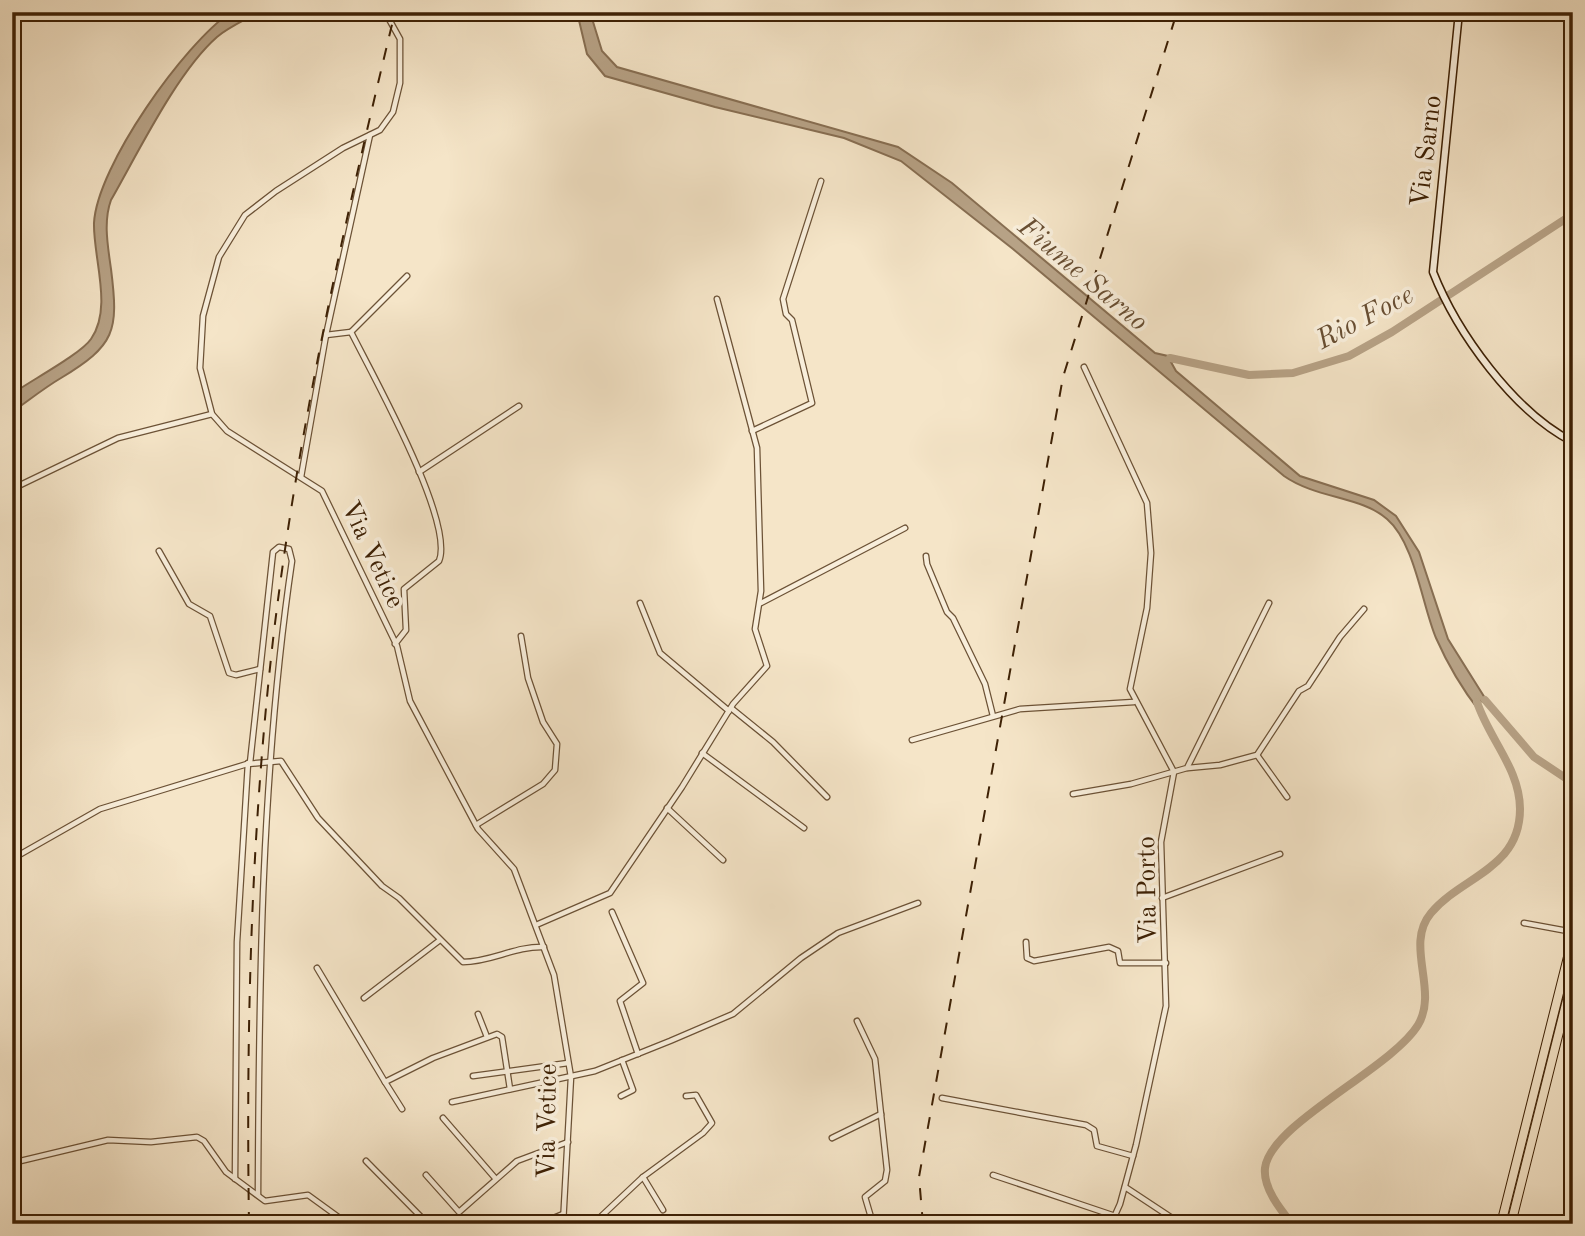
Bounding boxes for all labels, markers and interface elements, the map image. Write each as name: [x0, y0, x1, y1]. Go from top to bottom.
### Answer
street label: Via Sarno: [1407, 94, 1447, 209]
water label: Fiume Sarno: [1011, 213, 1152, 337]
water label: Rio Foce: [1311, 281, 1419, 356]
street label: Via Vetice: [336, 497, 408, 612]
street label: Via Porto: [1134, 836, 1162, 944]
street label: Via Vetice: [534, 1063, 562, 1179]

